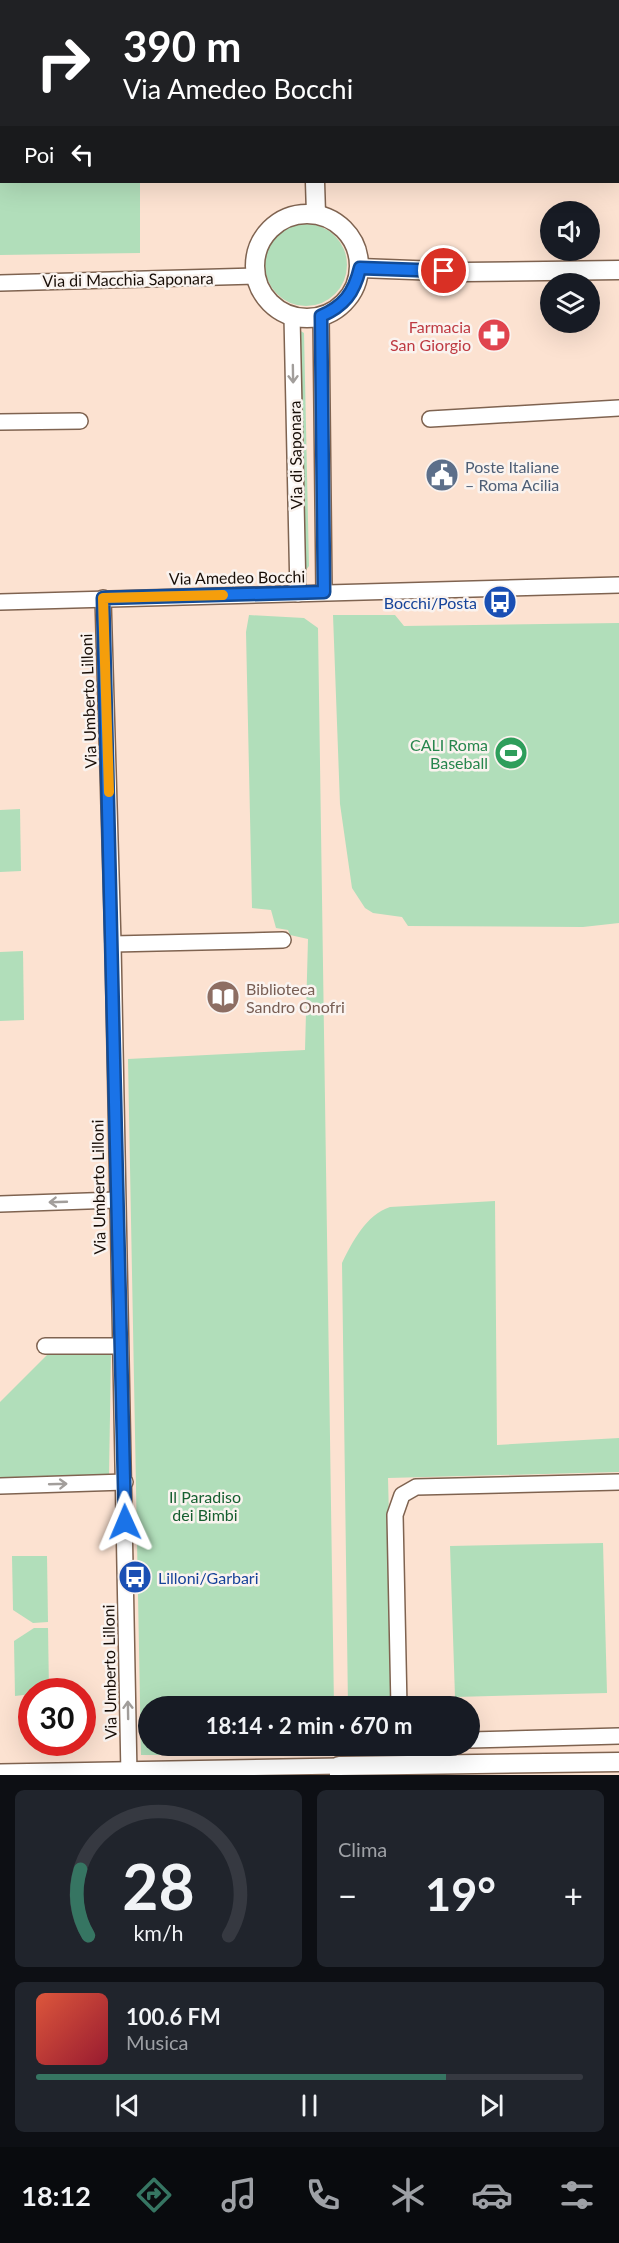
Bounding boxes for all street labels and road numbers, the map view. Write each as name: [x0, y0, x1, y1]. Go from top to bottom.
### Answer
street label: Via di Macchia Saponara: [42, 268, 214, 290]
street label: Via di Saponara: [285, 400, 305, 510]
street label: Via Amedeo Bocchi: [169, 566, 305, 588]
street label: Via Umberto Lilloni: [76, 633, 100, 769]
street label: Via Umberto Lilloni: [87, 1119, 109, 1255]
street label: Via Umberto Lilloni: [98, 1604, 120, 1740]

